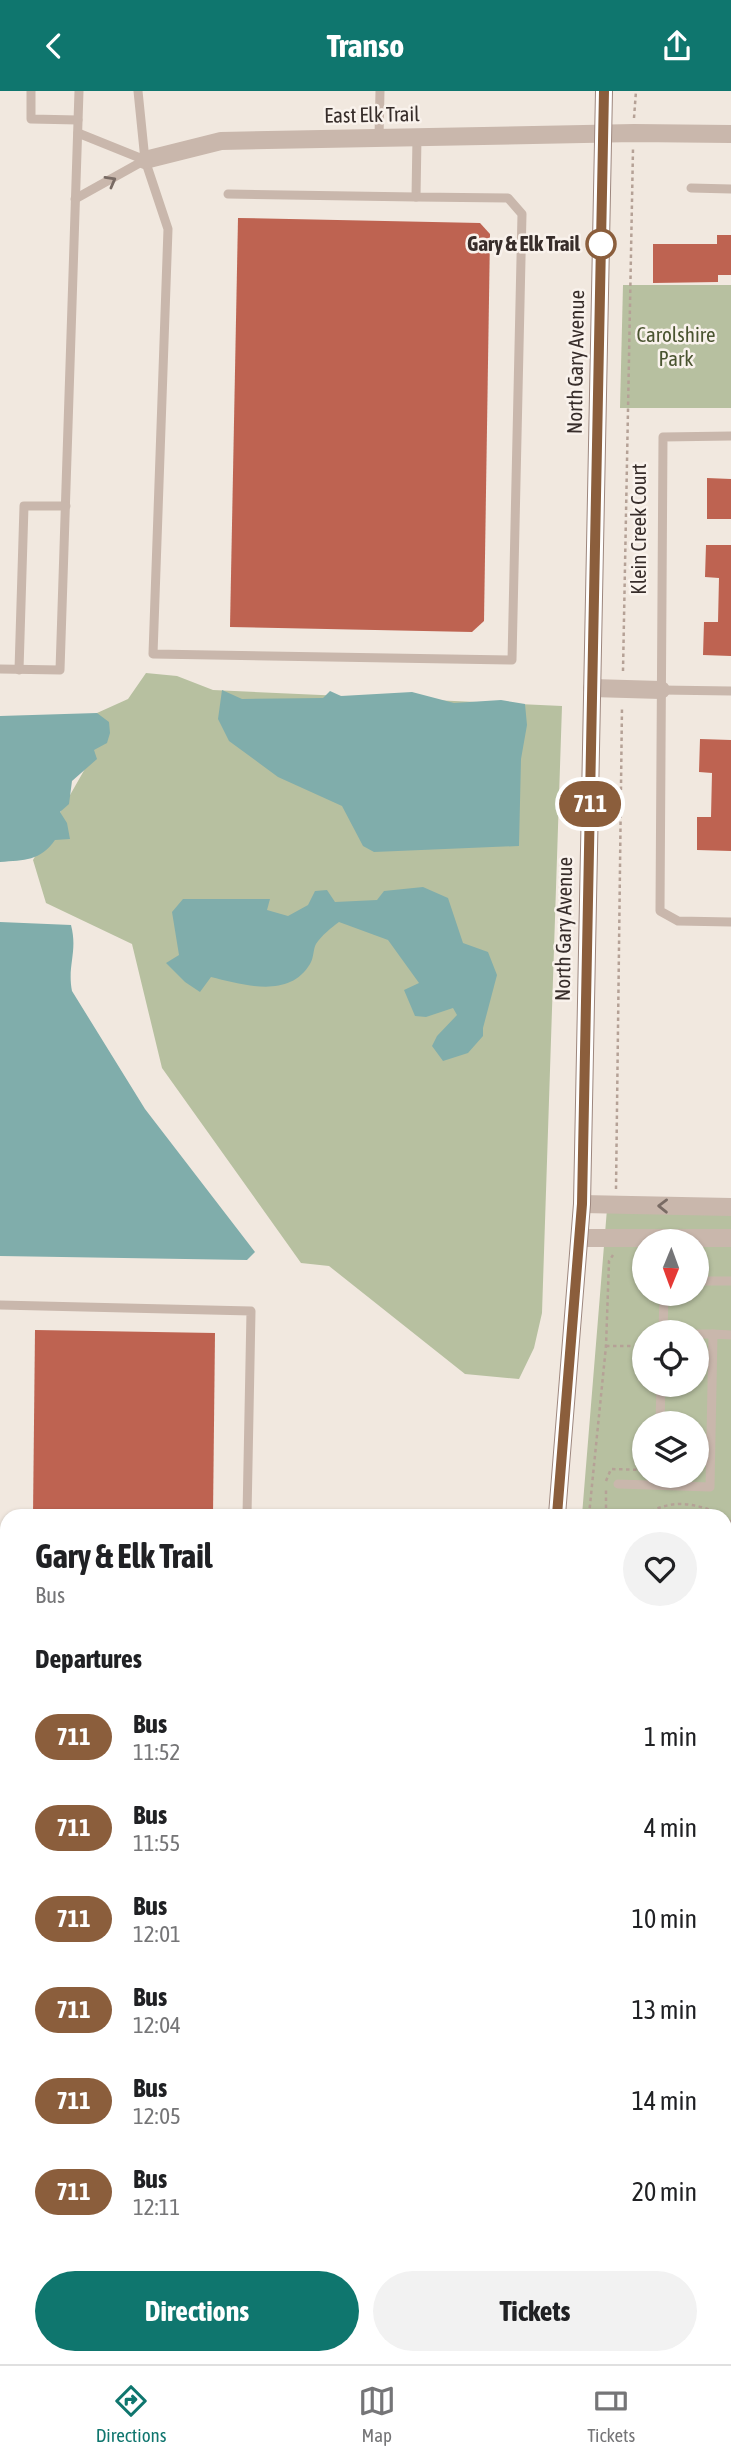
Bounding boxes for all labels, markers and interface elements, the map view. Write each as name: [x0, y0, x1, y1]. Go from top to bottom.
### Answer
icon: back: [35, 27, 73, 65]
text: Transo: [327, 27, 404, 64]
icon: share: [658, 27, 696, 65]
street label: East Elk Trail: [324, 101, 420, 127]
one-way arrow: [103, 176, 116, 189]
marker: Gary & Elk Trail: [586, 229, 616, 259]
place label: Gary & Elk Trail: [467, 231, 580, 255]
street label: North Gary Avenue: [562, 290, 588, 434]
park label: Carolshire Park: [636, 322, 716, 370]
street label: Klein Creek Court: [626, 463, 650, 595]
line badge: 711: [550, 781, 630, 827]
text: 711: [573, 790, 607, 817]
street label: North Gary Avenue: [550, 857, 576, 1001]
one-way arrow: [657, 1198, 668, 1214]
north arrow: [632, 1229, 709, 1305]
map controls: [632, 1229, 709, 1488]
button: locate: [632, 1320, 709, 1397]
button: layers: [632, 1411, 709, 1488]
button: heart: [623, 1532, 697, 1606]
text: Gary & Elk Trail: [35, 1537, 212, 1575]
text: Bus: [35, 1582, 65, 1608]
text: Departures: [35, 1644, 142, 1674]
text: Bus: [133, 1709, 167, 1739]
text: 1 min: [644, 1722, 697, 1752]
text: 711: [57, 1723, 90, 1750]
text: 11:52: [133, 1739, 180, 1765]
text: Bus: [133, 1800, 167, 1830]
text: 4 min: [644, 1813, 697, 1843]
text: 711: [57, 1814, 90, 1841]
text: 11:55: [133, 1830, 180, 1856]
text: Bus: [133, 1891, 167, 1921]
text: 10 min: [632, 1904, 697, 1934]
text: 711: [57, 1905, 90, 1932]
text: 12:01: [133, 1921, 181, 1947]
text: Bus: [133, 1982, 167, 2012]
text: 13 min: [632, 1995, 697, 2025]
text: 711: [57, 1996, 90, 2023]
text: 12:04: [133, 2012, 181, 2038]
text: Bus: [133, 2073, 167, 2103]
text: 14 min: [632, 2086, 697, 2116]
text: 711: [57, 2087, 90, 2114]
text: 12:05: [133, 2103, 181, 2129]
text: Bus: [133, 2164, 167, 2194]
text: 20 min: [632, 2177, 697, 2207]
text: 711: [57, 2178, 90, 2205]
text: 12:11: [133, 2194, 180, 2220]
button: Directions: [35, 2271, 359, 2351]
button: Tickets: [373, 2271, 697, 2351]
tab: Directions: [96, 2382, 167, 2446]
tab: Map: [358, 2382, 396, 2446]
tab: Tickets: [587, 2382, 635, 2446]

